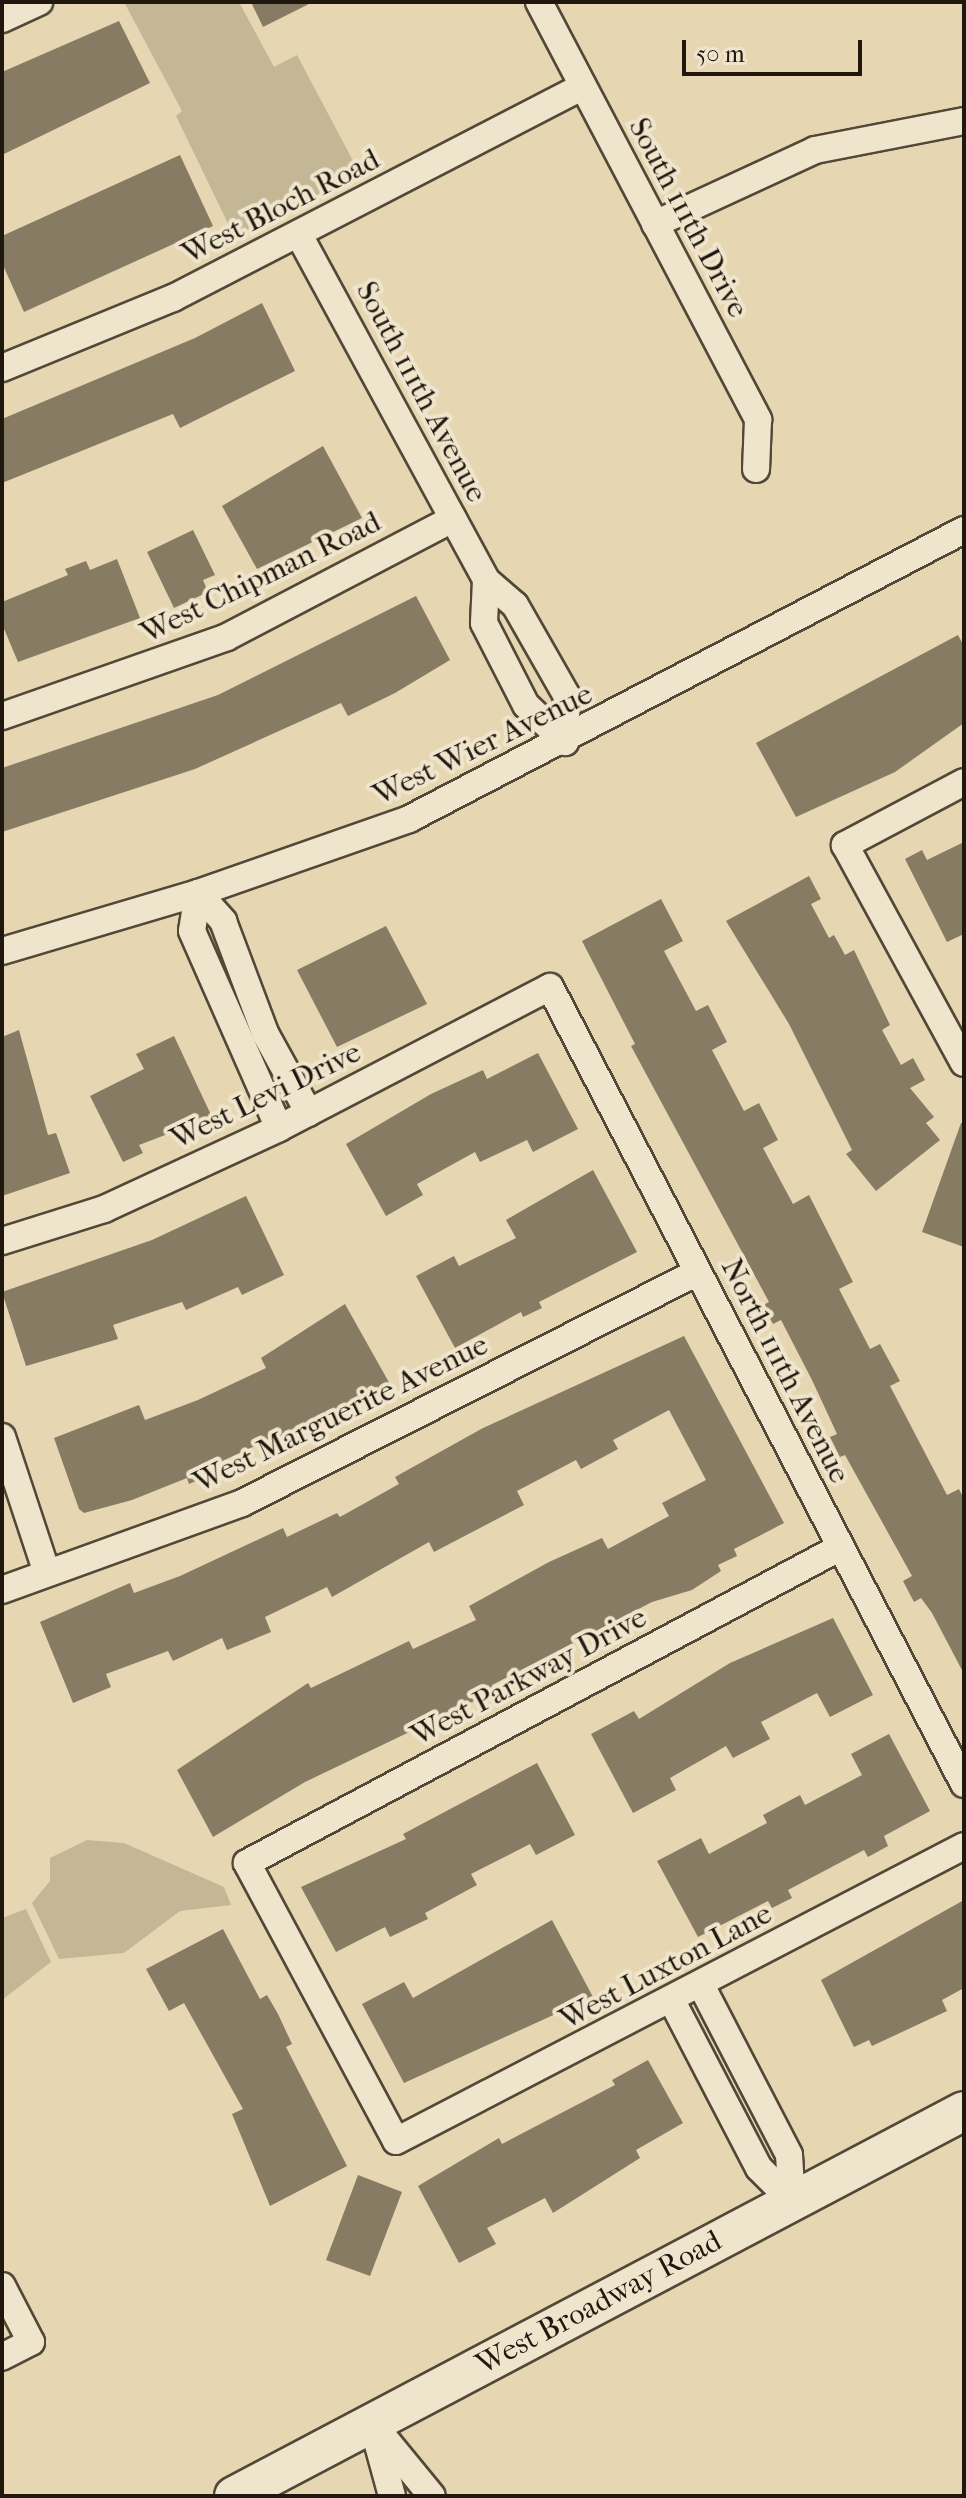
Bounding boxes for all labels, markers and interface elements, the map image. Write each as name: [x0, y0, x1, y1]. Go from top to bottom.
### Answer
scale bar: [686, 24, 866, 74]
text: 50 m: [696, 40, 745, 68]
street label: South 111th Drive: [620, 112, 756, 324]
street label: West Bloch Road: [176, 142, 386, 272]
street label: South 111th Avenue: [348, 276, 494, 508]
street label: West Chipman Road: [135, 504, 387, 652]
street label: West Wier Avenue: [368, 676, 598, 814]
street label: West Levi Drive: [165, 1034, 367, 1158]
street label: North 111th Avenue: [713, 1253, 857, 1489]
street label: West Marguerite Avenue: [188, 1327, 494, 1501]
street label: West Parkway Drive: [405, 1600, 653, 1754]
street label: West Luxton Lane: [554, 1896, 778, 2038]
street label: West Broadway Road: [470, 2223, 728, 2383]

